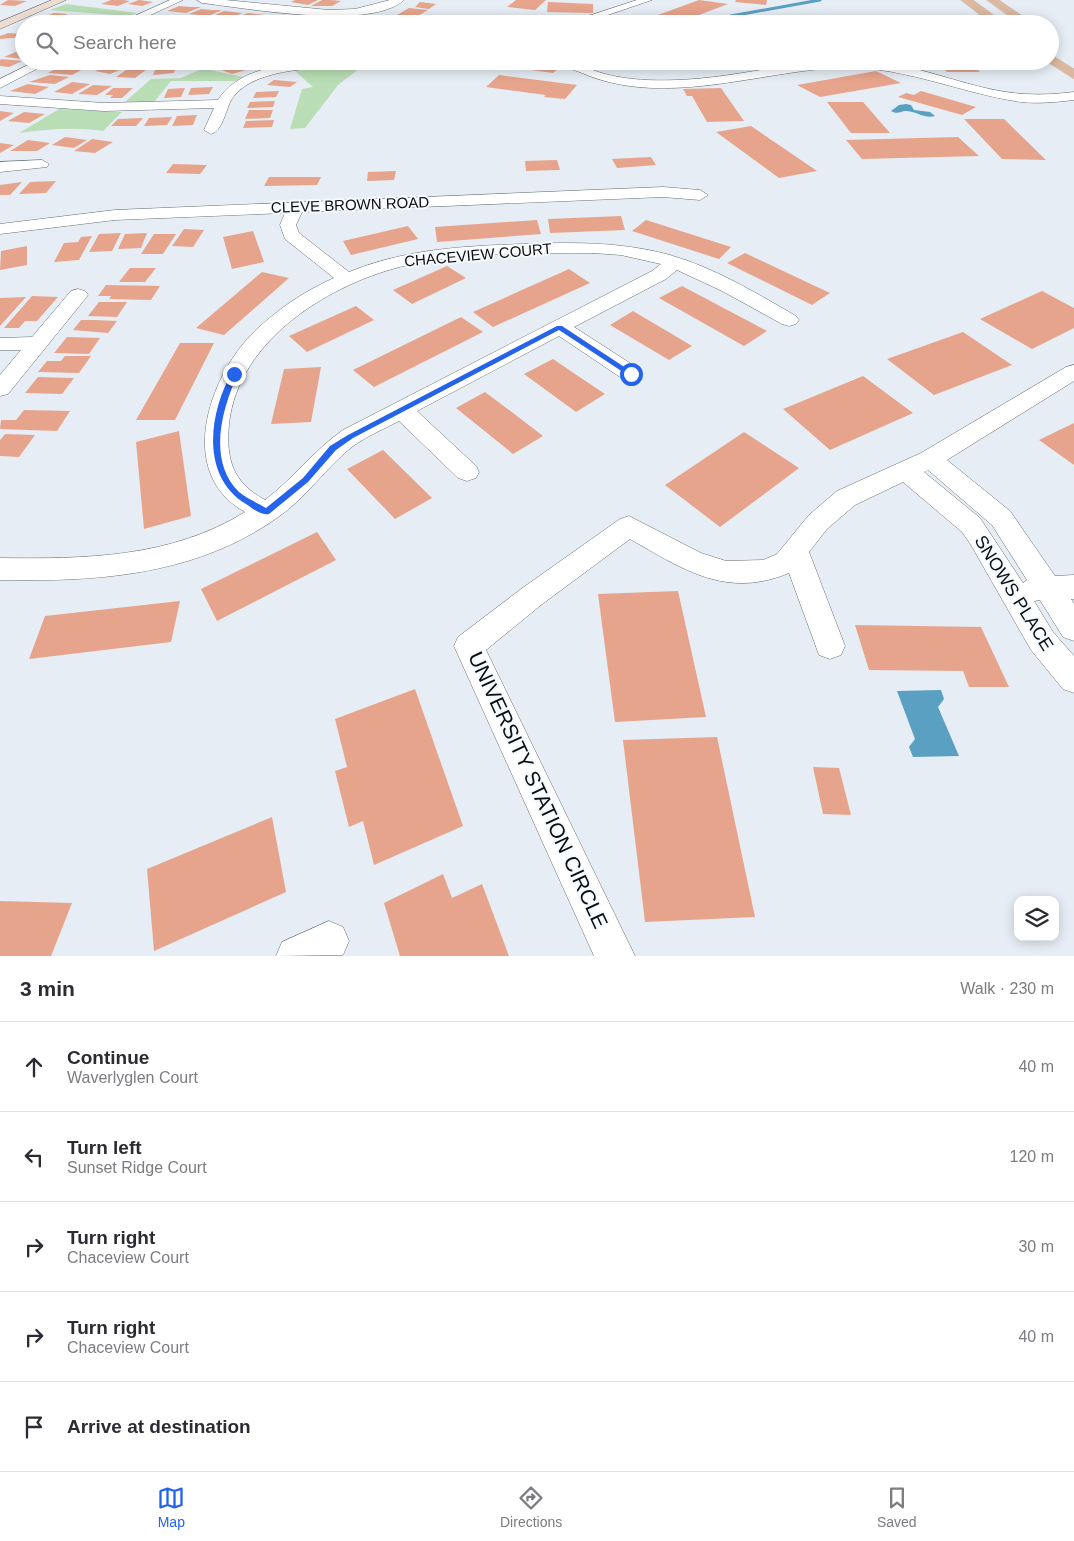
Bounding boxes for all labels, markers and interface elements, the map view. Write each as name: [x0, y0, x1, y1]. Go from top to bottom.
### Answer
search box: [15, 15, 1059, 70]
icon: search: [33, 29, 61, 57]
text: Search here: [73, 32, 177, 53]
street label: CLEVE BROWN ROAD: [271, 193, 430, 216]
street label: CHACEVIEW COURT: [403, 240, 552, 269]
route end: [223, 363, 246, 386]
route start: [620, 363, 643, 386]
street label: SNOWS PLACE: [971, 532, 1057, 654]
street label: UNIVERSITY STATION CIRCLE: [464, 648, 613, 932]
map controls: [1014, 896, 1059, 941]
button: layers: [1014, 896, 1059, 941]
text: 3 min: [20, 977, 75, 1000]
text: Walk · 230 m: [960, 980, 1054, 997]
text: Continue: [67, 1047, 149, 1068]
icon: ahead: [20, 1053, 48, 1081]
text: 40 m: [1018, 1058, 1054, 1075]
text: Waverlyglen Court: [67, 1069, 198, 1086]
text: Turn left: [67, 1137, 142, 1158]
icon: left: [20, 1143, 48, 1171]
text: 120 m: [1010, 1148, 1054, 1165]
text: Sunset Ridge Court: [67, 1159, 207, 1176]
text: Turn right: [67, 1227, 155, 1248]
icon: right: [20, 1233, 48, 1261]
text: 30 m: [1018, 1238, 1054, 1255]
text: Chaceview Court: [67, 1249, 189, 1266]
text: Turn right: [67, 1317, 155, 1338]
icon: right: [20, 1323, 48, 1351]
text: 40 m: [1018, 1328, 1054, 1345]
text: Chaceview Court: [67, 1339, 189, 1356]
icon: arrive: [20, 1413, 48, 1441]
text: Arrive at destination: [67, 1416, 251, 1437]
tab: Map: [157, 1484, 185, 1530]
tab: Directions: [500, 1484, 562, 1530]
tab: Saved: [877, 1484, 917, 1530]

